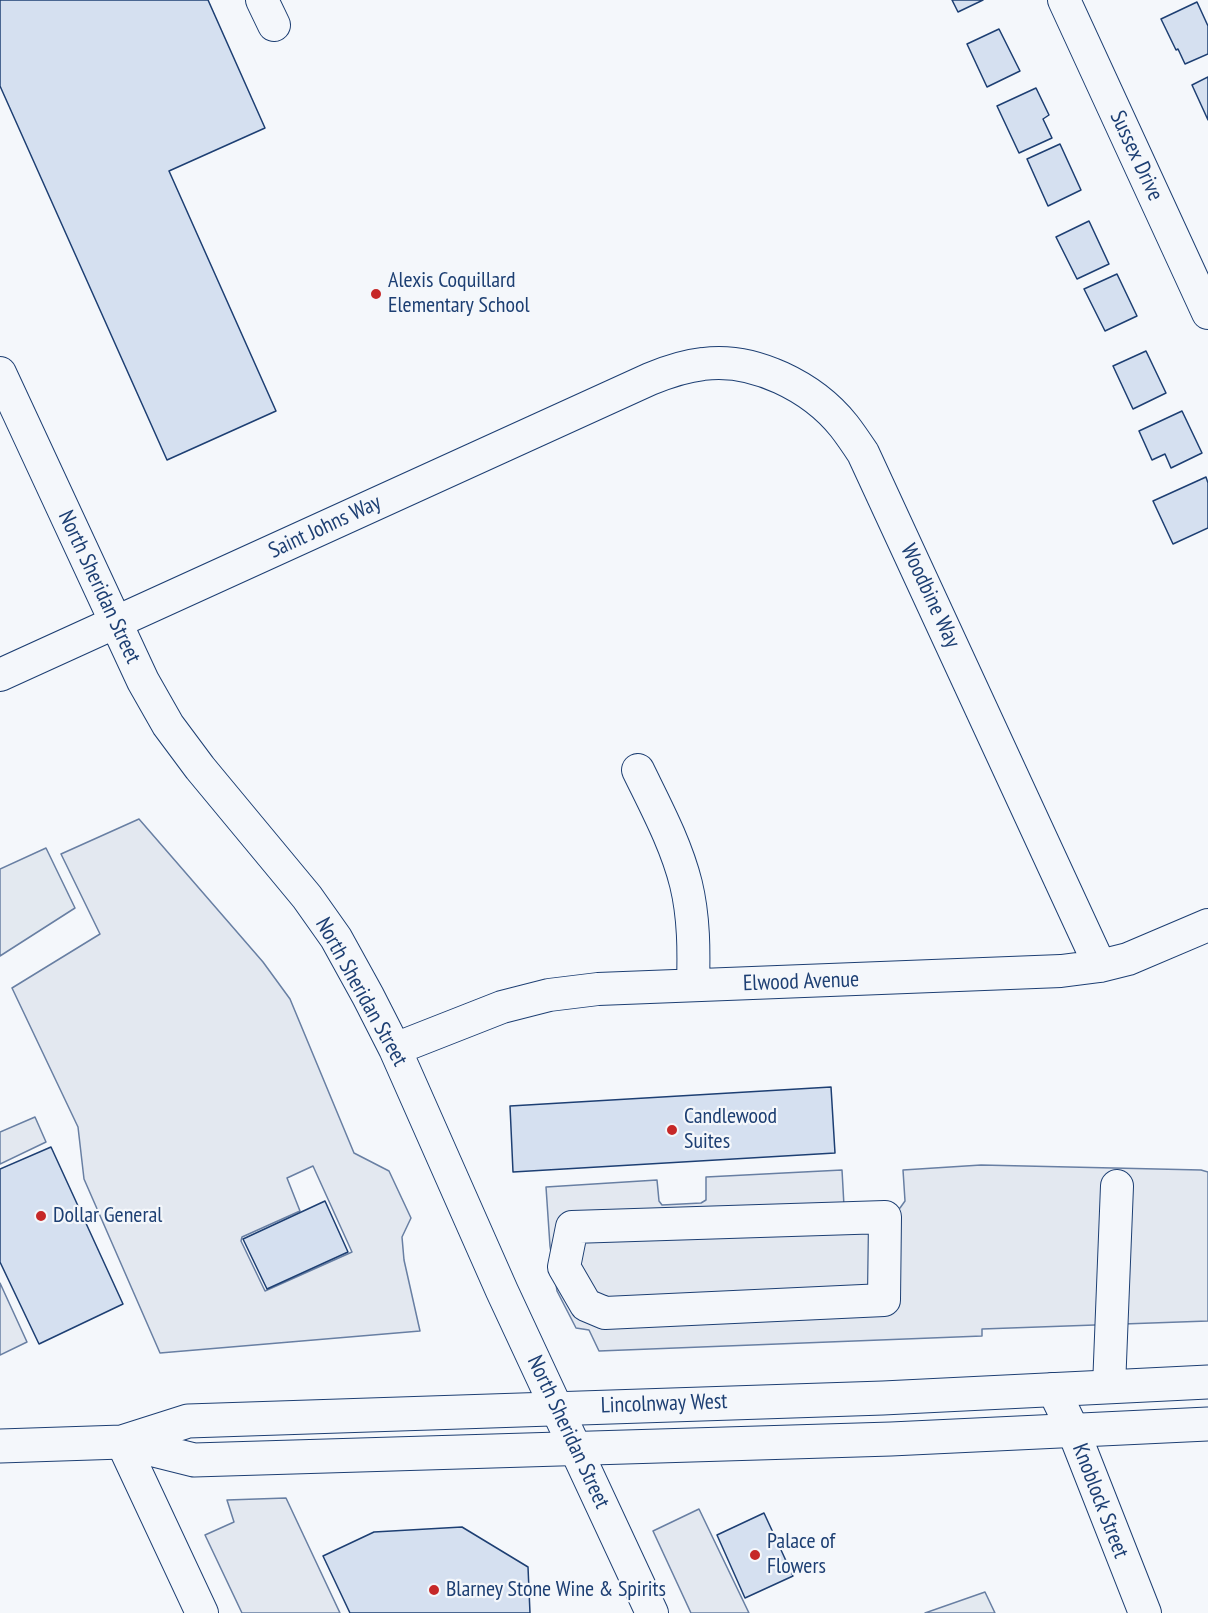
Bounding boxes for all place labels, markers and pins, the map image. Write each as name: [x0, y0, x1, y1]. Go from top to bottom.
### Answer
place label: Alexis Coquillard Elementary School: [388, 268, 530, 320]
marker: Alexis Coquillard Elementary School: [369, 287, 383, 301]
place label: Candlewood Suites: [684, 1104, 777, 1156]
marker: Candlewood Suites: [665, 1123, 679, 1137]
place label: Dollar General: [53, 1203, 162, 1229]
marker: Dollar General: [34, 1209, 48, 1223]
place label: Palace of Flowers: [767, 1529, 835, 1580]
marker: Palace of Flowers: [748, 1548, 762, 1562]
place label: Blarney Stone Wine & Spirits: [446, 1577, 666, 1603]
marker: Blarney Stone Wine & Spirits: [427, 1583, 441, 1597]

